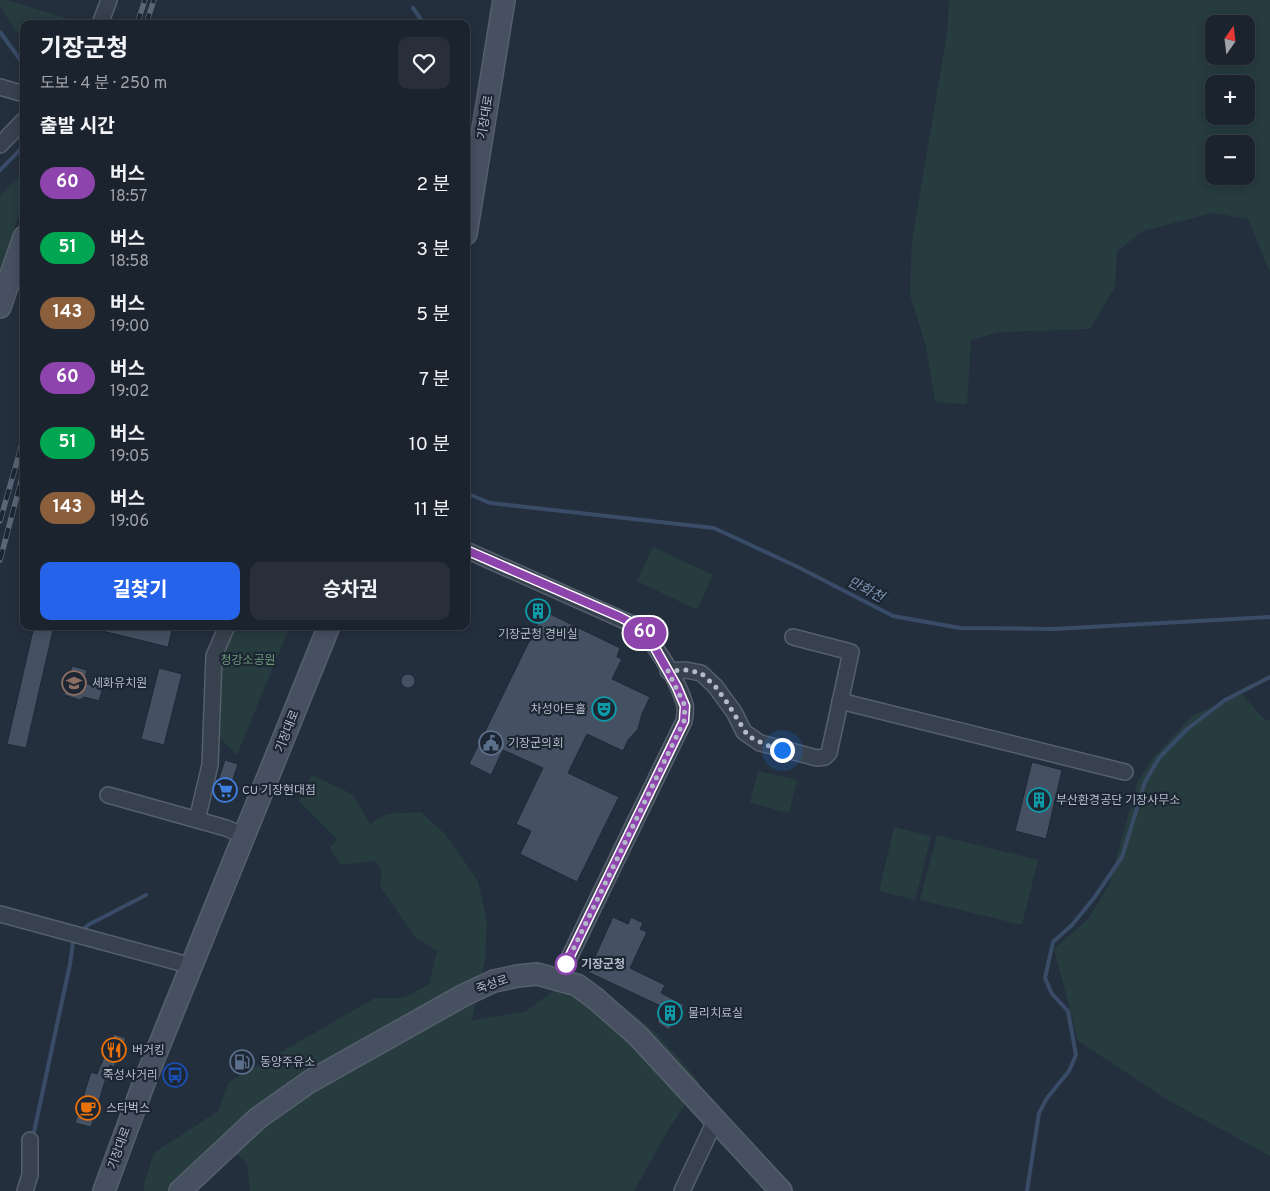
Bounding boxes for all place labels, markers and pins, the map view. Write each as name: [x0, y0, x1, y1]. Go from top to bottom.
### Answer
building icon: 기장군청 경비실: [525, 598, 551, 624]
place label: 기장군청 경비실: [498, 627, 578, 643]
school or university icon: 세화유치원: [61, 670, 87, 696]
place label: 세화유치원: [92, 676, 147, 692]
theatre icon: 차성아트홀: [591, 696, 617, 722]
place label: 차성아트홀: [531, 702, 586, 718]
public building icon: 기장군의회: [478, 730, 504, 756]
place label: 기장군의회: [508, 736, 563, 752]
supermarket icon: CU 기장현대점: [212, 777, 238, 803]
place label: CU 기장현대점: [242, 783, 316, 799]
building icon: 부산환경공단 기장사무소: [1026, 787, 1052, 813]
place label: 부산환경공단 기장사무소: [1056, 793, 1180, 809]
marker: 기장군청: [555, 953, 577, 975]
place label: 기장군청: [581, 957, 625, 973]
building icon: 물리치료실: [657, 1000, 683, 1026]
place label: 물리치료실: [688, 1006, 743, 1022]
restaurant icon: 버거킹: [101, 1037, 127, 1063]
place label: 버거킹: [132, 1043, 165, 1059]
fuel station icon: 동양주유소: [229, 1049, 255, 1075]
place label: 동양주유소: [260, 1055, 315, 1071]
bus stop icon: 죽성사거리: [162, 1062, 188, 1088]
place label: 죽성사거리: [103, 1068, 158, 1084]
cafe icon: 스타벅스: [75, 1095, 101, 1121]
place label: 스타벅스: [106, 1101, 150, 1117]

